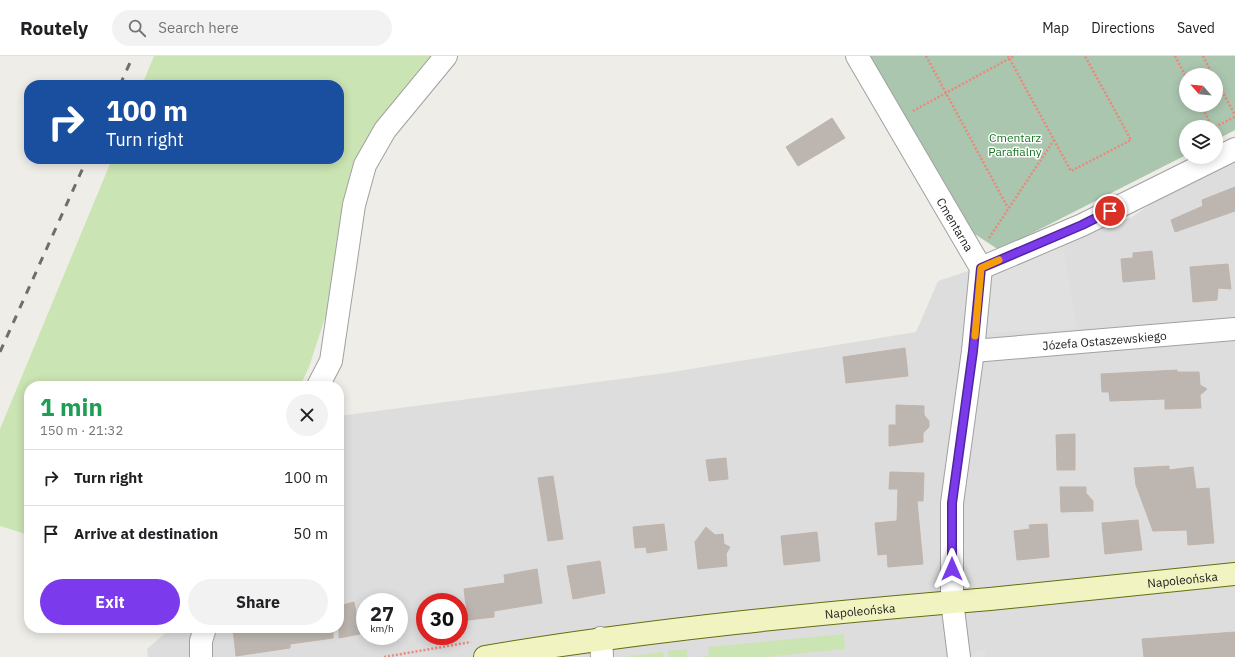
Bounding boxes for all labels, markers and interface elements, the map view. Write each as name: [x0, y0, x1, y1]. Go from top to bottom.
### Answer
search box: [112, 10, 392, 46]
text: Routely: [20, 16, 88, 40]
icon: search: [126, 17, 148, 39]
text: Search here: [158, 18, 239, 37]
text: Map: [1042, 19, 1069, 37]
text: Directions: [1091, 19, 1155, 37]
text: Saved: [1177, 19, 1215, 37]
north arrow: [1179, 68, 1223, 112]
map controls: [1179, 68, 1223, 164]
text: 100 m: [106, 92, 188, 129]
icon: right: [40, 96, 92, 148]
button: layers: [1179, 120, 1223, 164]
text: Turn right: [106, 128, 184, 151]
park label: Cmentarz Parafialny: [988, 130, 1042, 159]
pin: [1093, 194, 1127, 228]
street label: Cmentarna: [934, 195, 977, 254]
icon: arrive: [1099, 200, 1121, 222]
street label: Józefa Ostaszewskiego: [1042, 327, 1168, 353]
text: 1 min: [40, 391, 103, 423]
button: close: [286, 394, 328, 436]
text: 150 m · 21:32: [40, 422, 123, 439]
icon: right: [40, 467, 62, 489]
text: Turn right: [74, 468, 143, 487]
text: 100 m: [284, 468, 328, 487]
icon: arrive: [40, 523, 62, 545]
text: Arrive at destination: [74, 524, 218, 543]
text: 50 m: [293, 524, 328, 543]
position arrow: [931, 548, 973, 590]
street label: Napoleońska: [1147, 568, 1219, 590]
button: Exit: [40, 579, 180, 625]
button: Share: [188, 579, 328, 625]
speed limit sign: 30: [416, 593, 468, 645]
text: 27: [370, 600, 394, 627]
street label: Napoleońska: [824, 600, 896, 621]
text: km/h: [370, 622, 394, 635]

